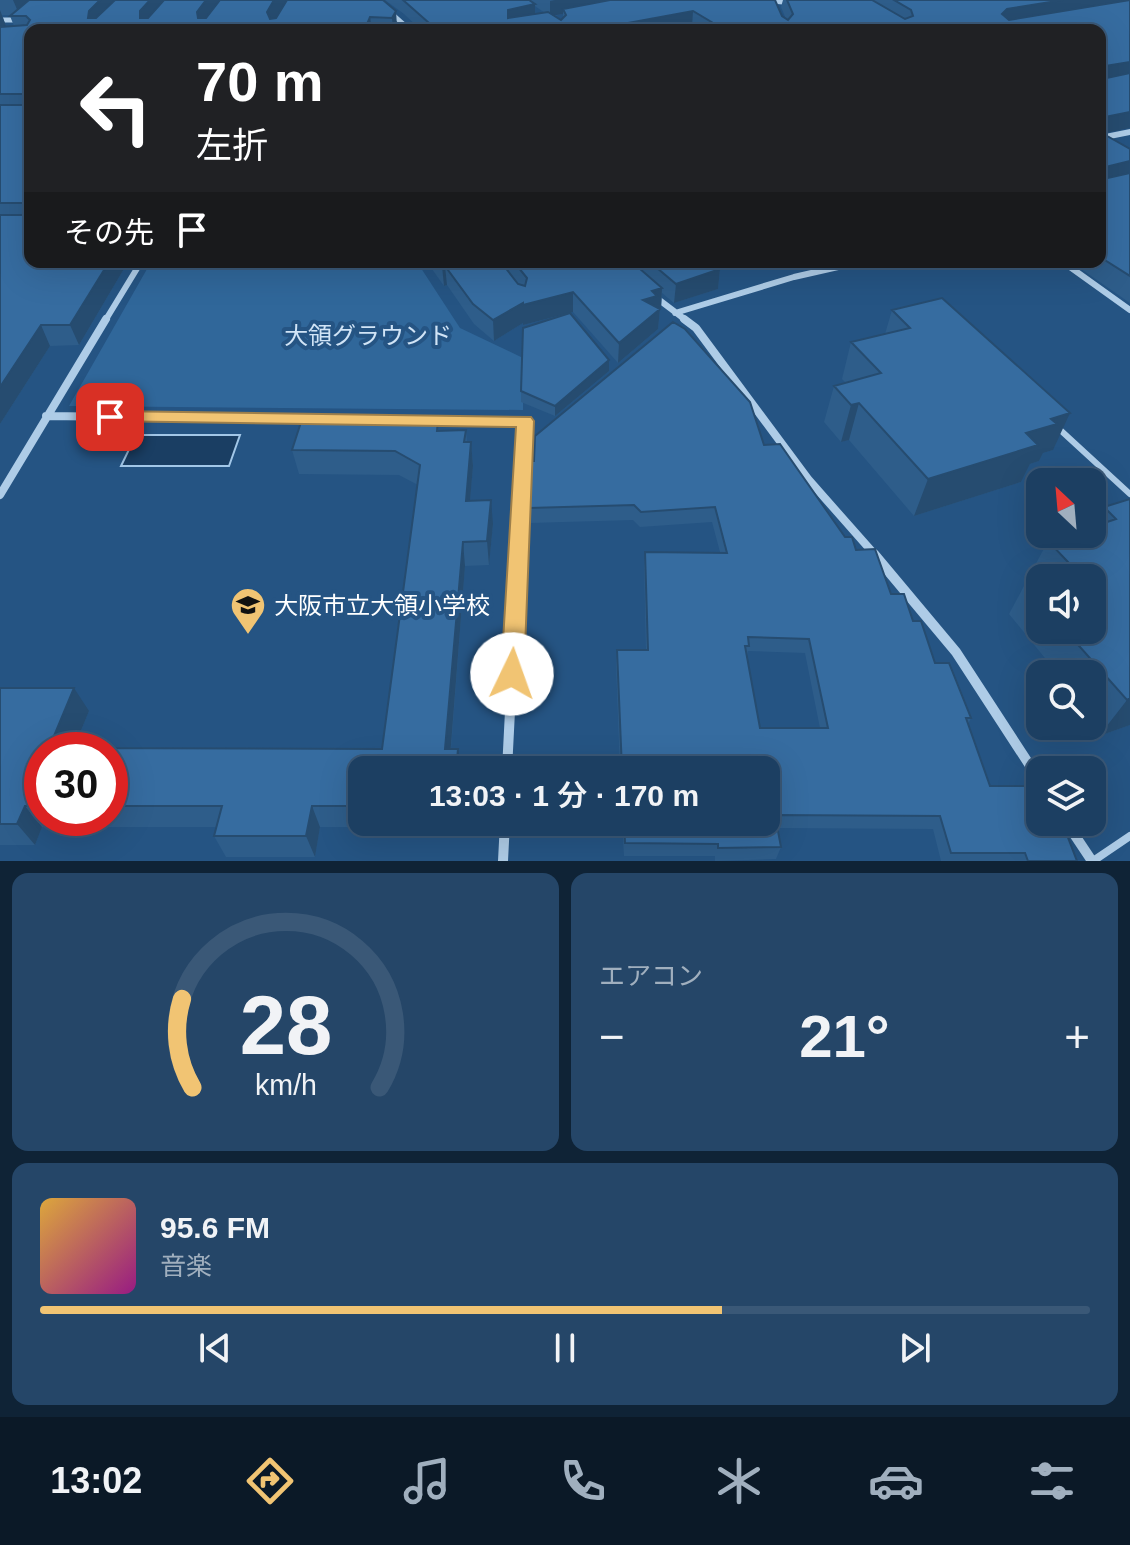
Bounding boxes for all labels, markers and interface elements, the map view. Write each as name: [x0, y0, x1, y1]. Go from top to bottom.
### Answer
text: 70 m: [196, 50, 324, 113]
icon: left: [64, 56, 168, 160]
text: 左折: [196, 125, 268, 166]
icon: arrive: [170, 208, 214, 252]
text: その先: [64, 216, 154, 249]
park label: 大領グラウンド: [284, 322, 452, 349]
pin: [76, 383, 144, 451]
icon: arrive: [88, 395, 132, 439]
north arrow: [1026, 468, 1106, 548]
map controls: [1026, 468, 1106, 836]
button: sound: [1026, 564, 1106, 644]
school or university icon: 大阪市立大領小学校: [229, 586, 267, 636]
place label: 大阪市立大領小学校: [274, 592, 490, 619]
position arrow: [470, 632, 554, 716]
button: search: [1026, 660, 1106, 740]
speed limit sign: 30: [24, 732, 128, 836]
button: layers: [1026, 756, 1106, 836]
text: 13:03 · 1 分 · 170 m: [429, 779, 699, 812]
text: エアコン: [599, 961, 703, 991]
text: 28: [239, 979, 332, 1072]
text: 21°: [799, 1003, 890, 1070]
text: −: [599, 1012, 625, 1061]
text: +: [1064, 1012, 1090, 1061]
text: km/h: [255, 1069, 316, 1101]
text: 95.6 FM: [160, 1211, 270, 1244]
text: 音楽: [160, 1251, 212, 1281]
icon: previous: [193, 1326, 237, 1370]
icon: pause: [543, 1326, 587, 1370]
icon: next: [893, 1326, 937, 1370]
icon: directions: [242, 1453, 298, 1509]
icon: music: [399, 1453, 455, 1509]
icon: phone: [555, 1453, 611, 1509]
icon: climate: [711, 1453, 767, 1509]
icon: car: [868, 1453, 924, 1509]
icon: filters: [1024, 1453, 1080, 1509]
text: 13:02: [50, 1460, 142, 1501]

